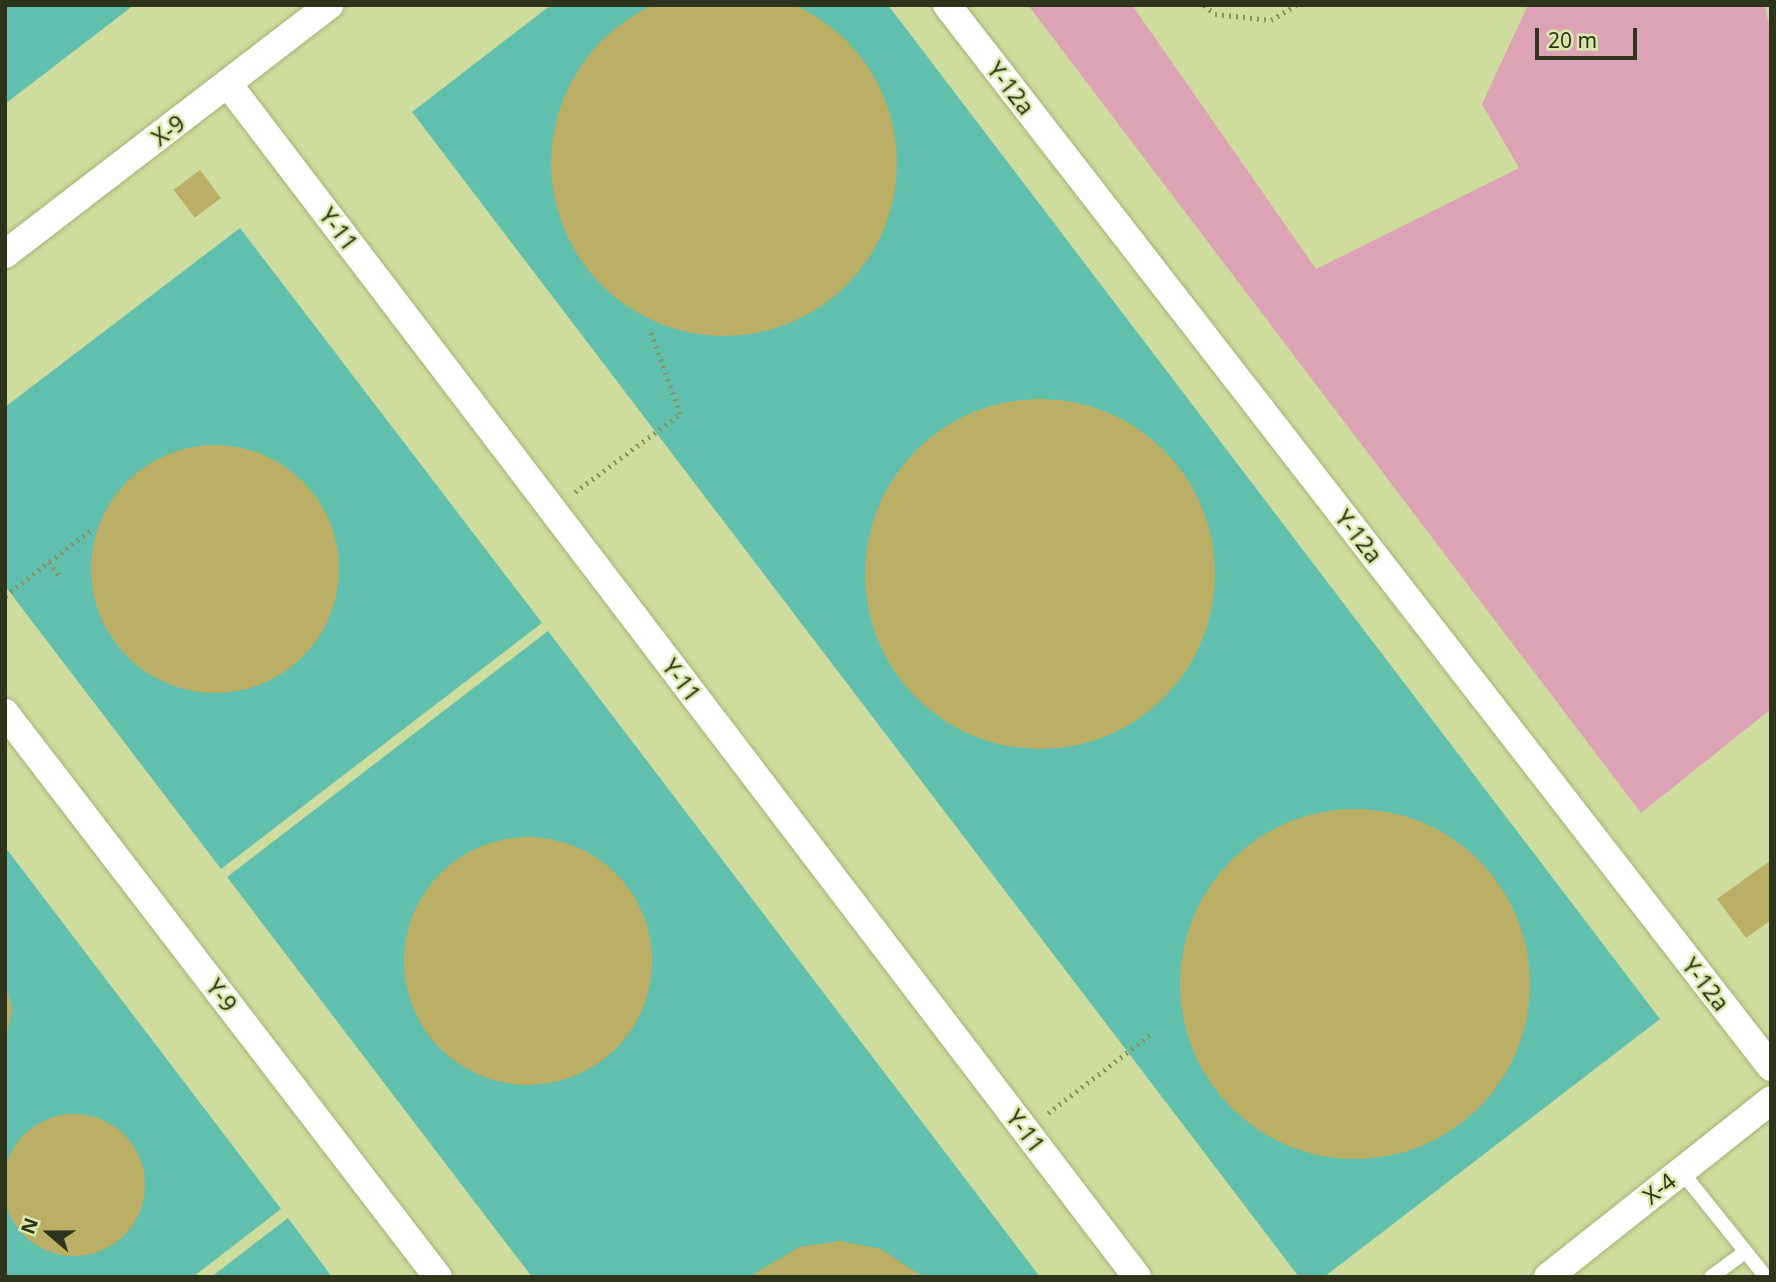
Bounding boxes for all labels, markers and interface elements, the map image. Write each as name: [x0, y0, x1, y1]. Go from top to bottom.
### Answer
scale bar: [1538, 14, 1640, 58]
text: 20 m: [1548, 26, 1597, 54]
street label: Y-12a: [982, 56, 1040, 120]
street label: X-9: [146, 109, 190, 151]
street label: Y-11: [314, 202, 364, 256]
street label: Y-12a: [1330, 504, 1388, 568]
street label: Y-11: [657, 653, 707, 707]
street label: Y-12a: [1677, 952, 1735, 1016]
street label: Y-9: [201, 973, 243, 1017]
street label: Y-11: [1001, 1104, 1051, 1158]
street label: X-4: [1637, 1167, 1681, 1209]
north arrow: [14, 1198, 84, 1268]
text: N: [14, 1214, 44, 1238]

